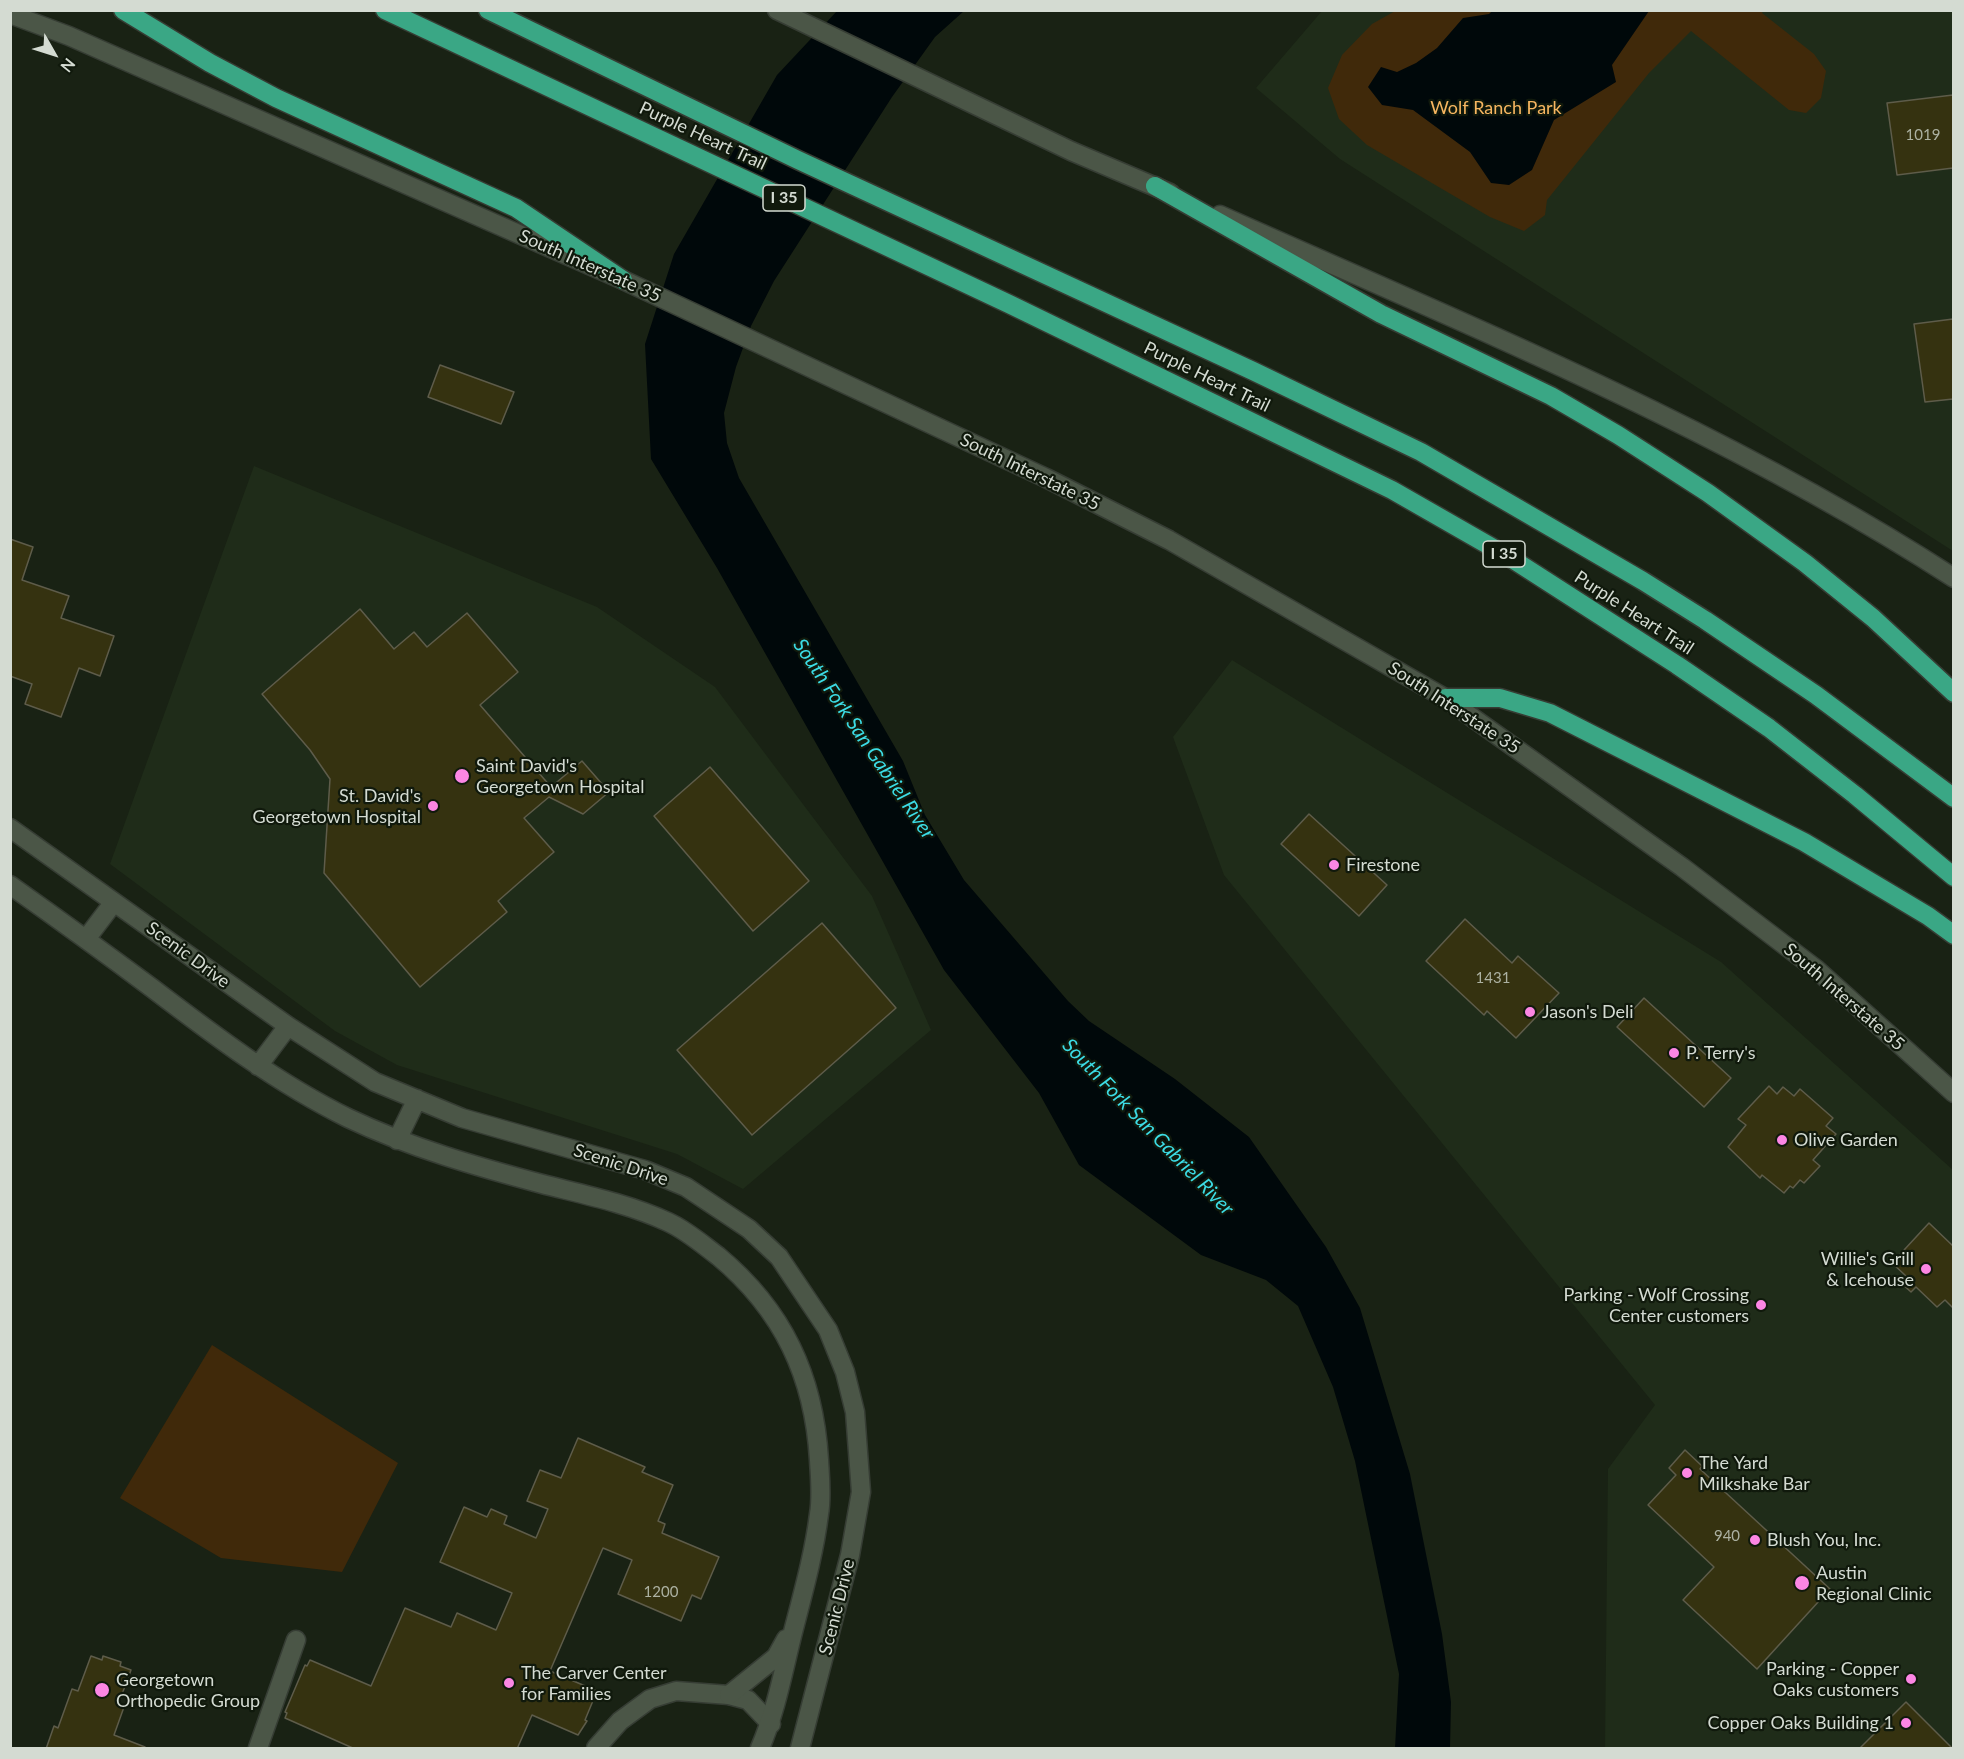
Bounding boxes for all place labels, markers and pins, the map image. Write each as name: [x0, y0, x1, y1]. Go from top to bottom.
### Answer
place label: Saint David's Georgetown Hospital: [476, 755, 645, 798]
marker: Saint David's Georgetown Hospital: [453, 767, 471, 785]
place label: St. David's Georgetown Hospital: [252, 785, 421, 828]
marker: St. David's Georgetown Hospital: [426, 799, 440, 813]
place label: Firestone: [1346, 854, 1420, 876]
marker: Firestone: [1327, 858, 1341, 872]
place label: Jason's Deli: [1542, 1001, 1634, 1023]
marker: Jason's Deli: [1523, 1005, 1537, 1019]
place label: P. Terry's: [1686, 1042, 1755, 1064]
marker: P. Terry's: [1667, 1046, 1681, 1060]
place label: Olive Garden: [1794, 1129, 1898, 1151]
marker: Olive Garden: [1775, 1133, 1789, 1147]
place label: Willie's Grill & Icehouse: [1821, 1248, 1914, 1290]
marker: Willie's Grill & Icehouse: [1919, 1262, 1933, 1276]
place label: Parking - Wolf Crossing Center customers: [1564, 1284, 1749, 1326]
marker: Parking - Wolf Crossing Center customers: [1754, 1298, 1768, 1312]
place label: The Yard Milkshake Bar: [1699, 1452, 1810, 1494]
marker: The Yard Milkshake Bar: [1680, 1466, 1694, 1480]
place label: Blush You, Inc.: [1767, 1529, 1881, 1551]
marker: Blush You, Inc.: [1748, 1533, 1762, 1547]
place label: Austin Regional Clinic: [1816, 1562, 1931, 1604]
marker: Austin Regional Clinic: [1793, 1574, 1811, 1592]
place label: Parking - Copper Oaks customers: [1766, 1658, 1899, 1700]
place label: The Carver Center for Families: [521, 1662, 667, 1704]
place label: Georgetown Orthopedic Group: [116, 1669, 260, 1712]
marker: Parking - Copper Oaks customers: [1904, 1672, 1918, 1686]
marker: The Carver Center for Families: [502, 1676, 516, 1690]
marker: Georgetown Orthopedic Group: [93, 1681, 111, 1699]
place label: Copper Oaks Building 1: [1708, 1712, 1894, 1734]
marker: Copper Oaks Building 1: [1899, 1716, 1913, 1730]

